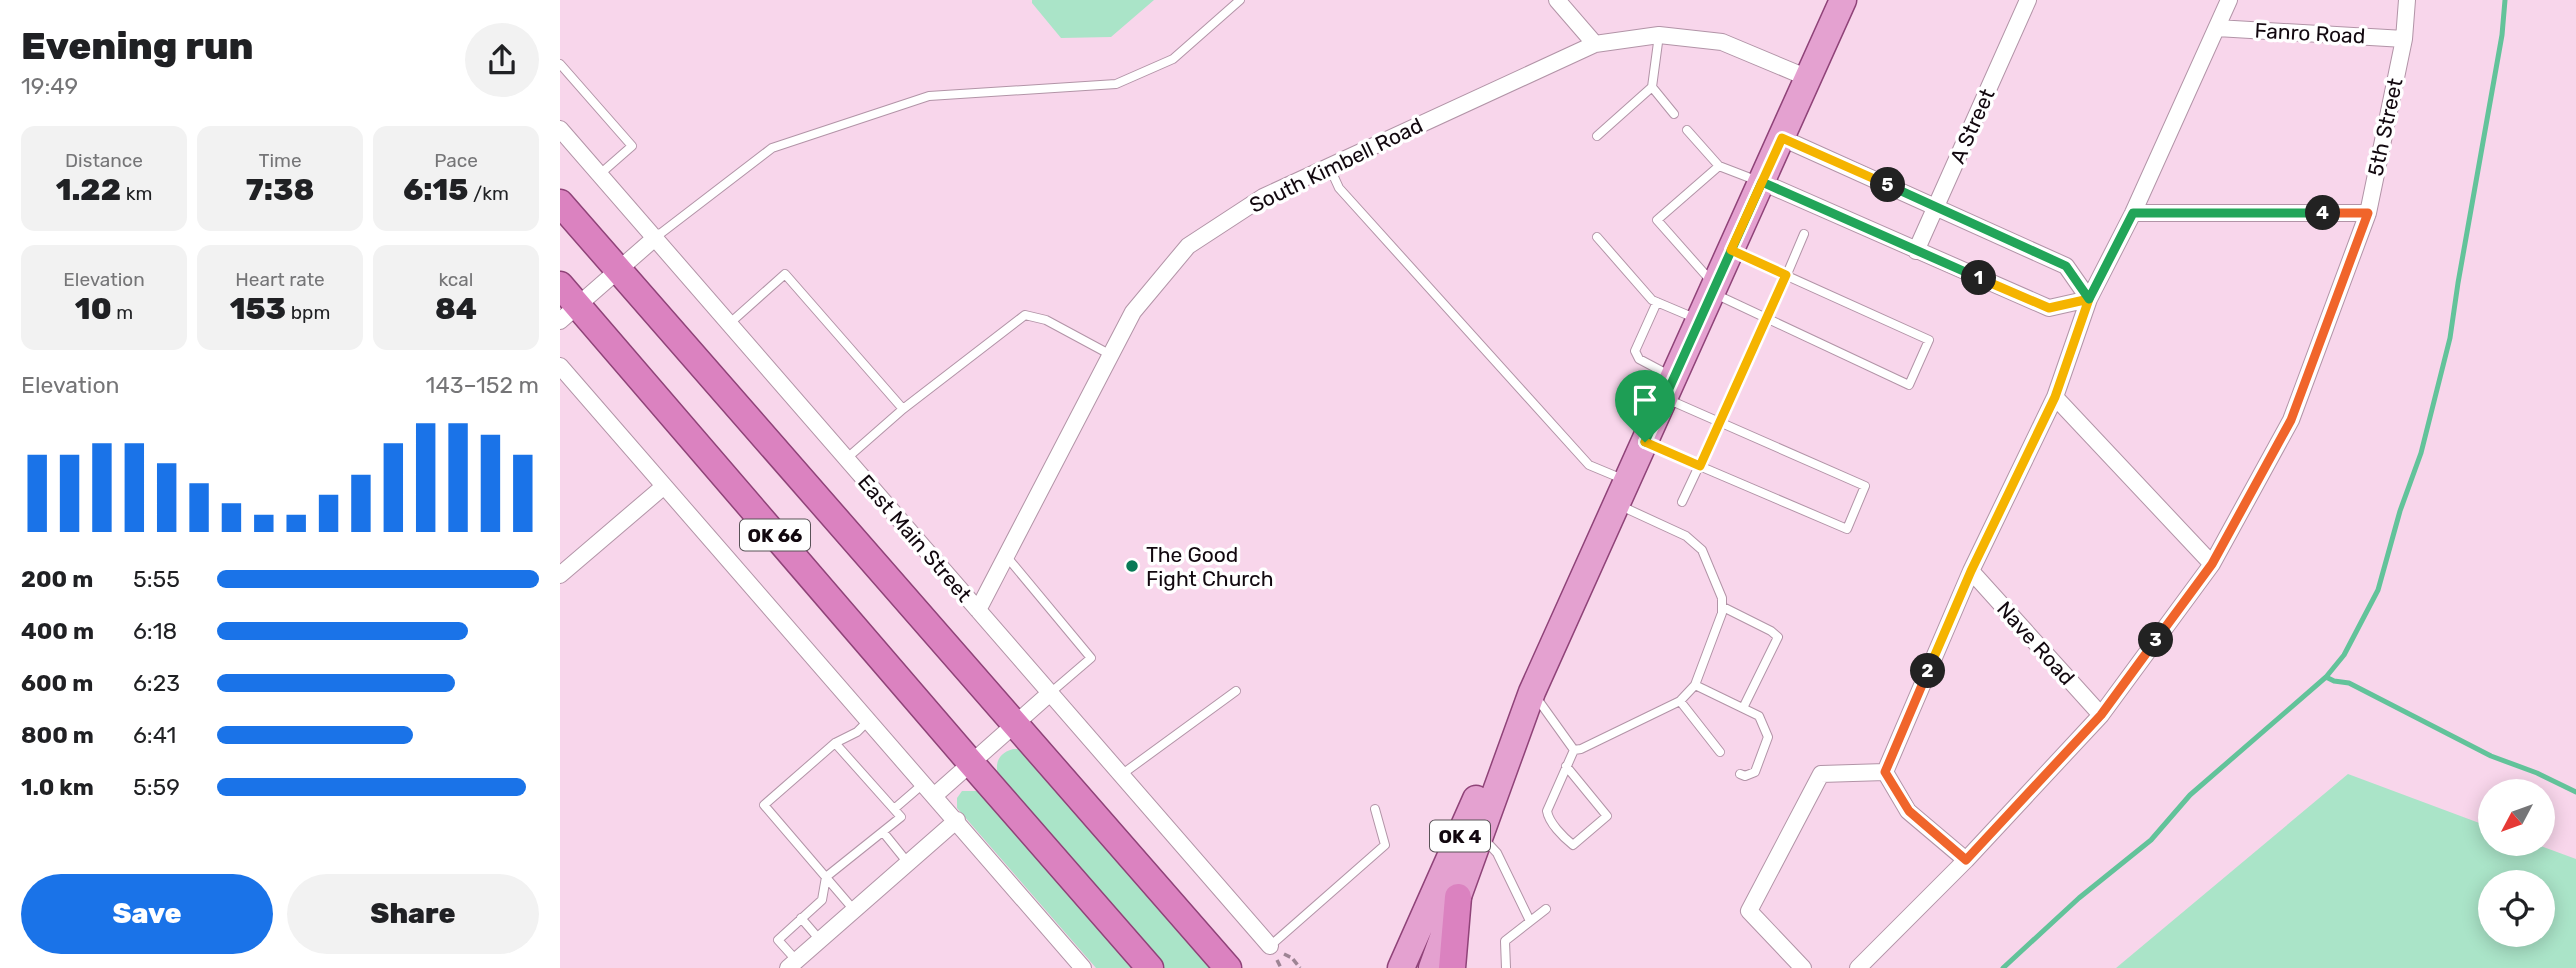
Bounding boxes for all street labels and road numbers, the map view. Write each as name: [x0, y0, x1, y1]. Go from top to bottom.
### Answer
street label: Fanro Road: [2254, 18, 2366, 48]
street label: 5th Street: [2362, 76, 2408, 178]
street label: A Street: [1944, 85, 2000, 167]
street label: South Kimbell Road: [1245, 112, 1427, 218]
street label: East Main Street: [853, 469, 977, 607]
road number: OK 66: [740, 520, 810, 550]
street label: Nave Road: [1992, 596, 2080, 690]
road number: OK 4: [1430, 820, 1490, 852]

